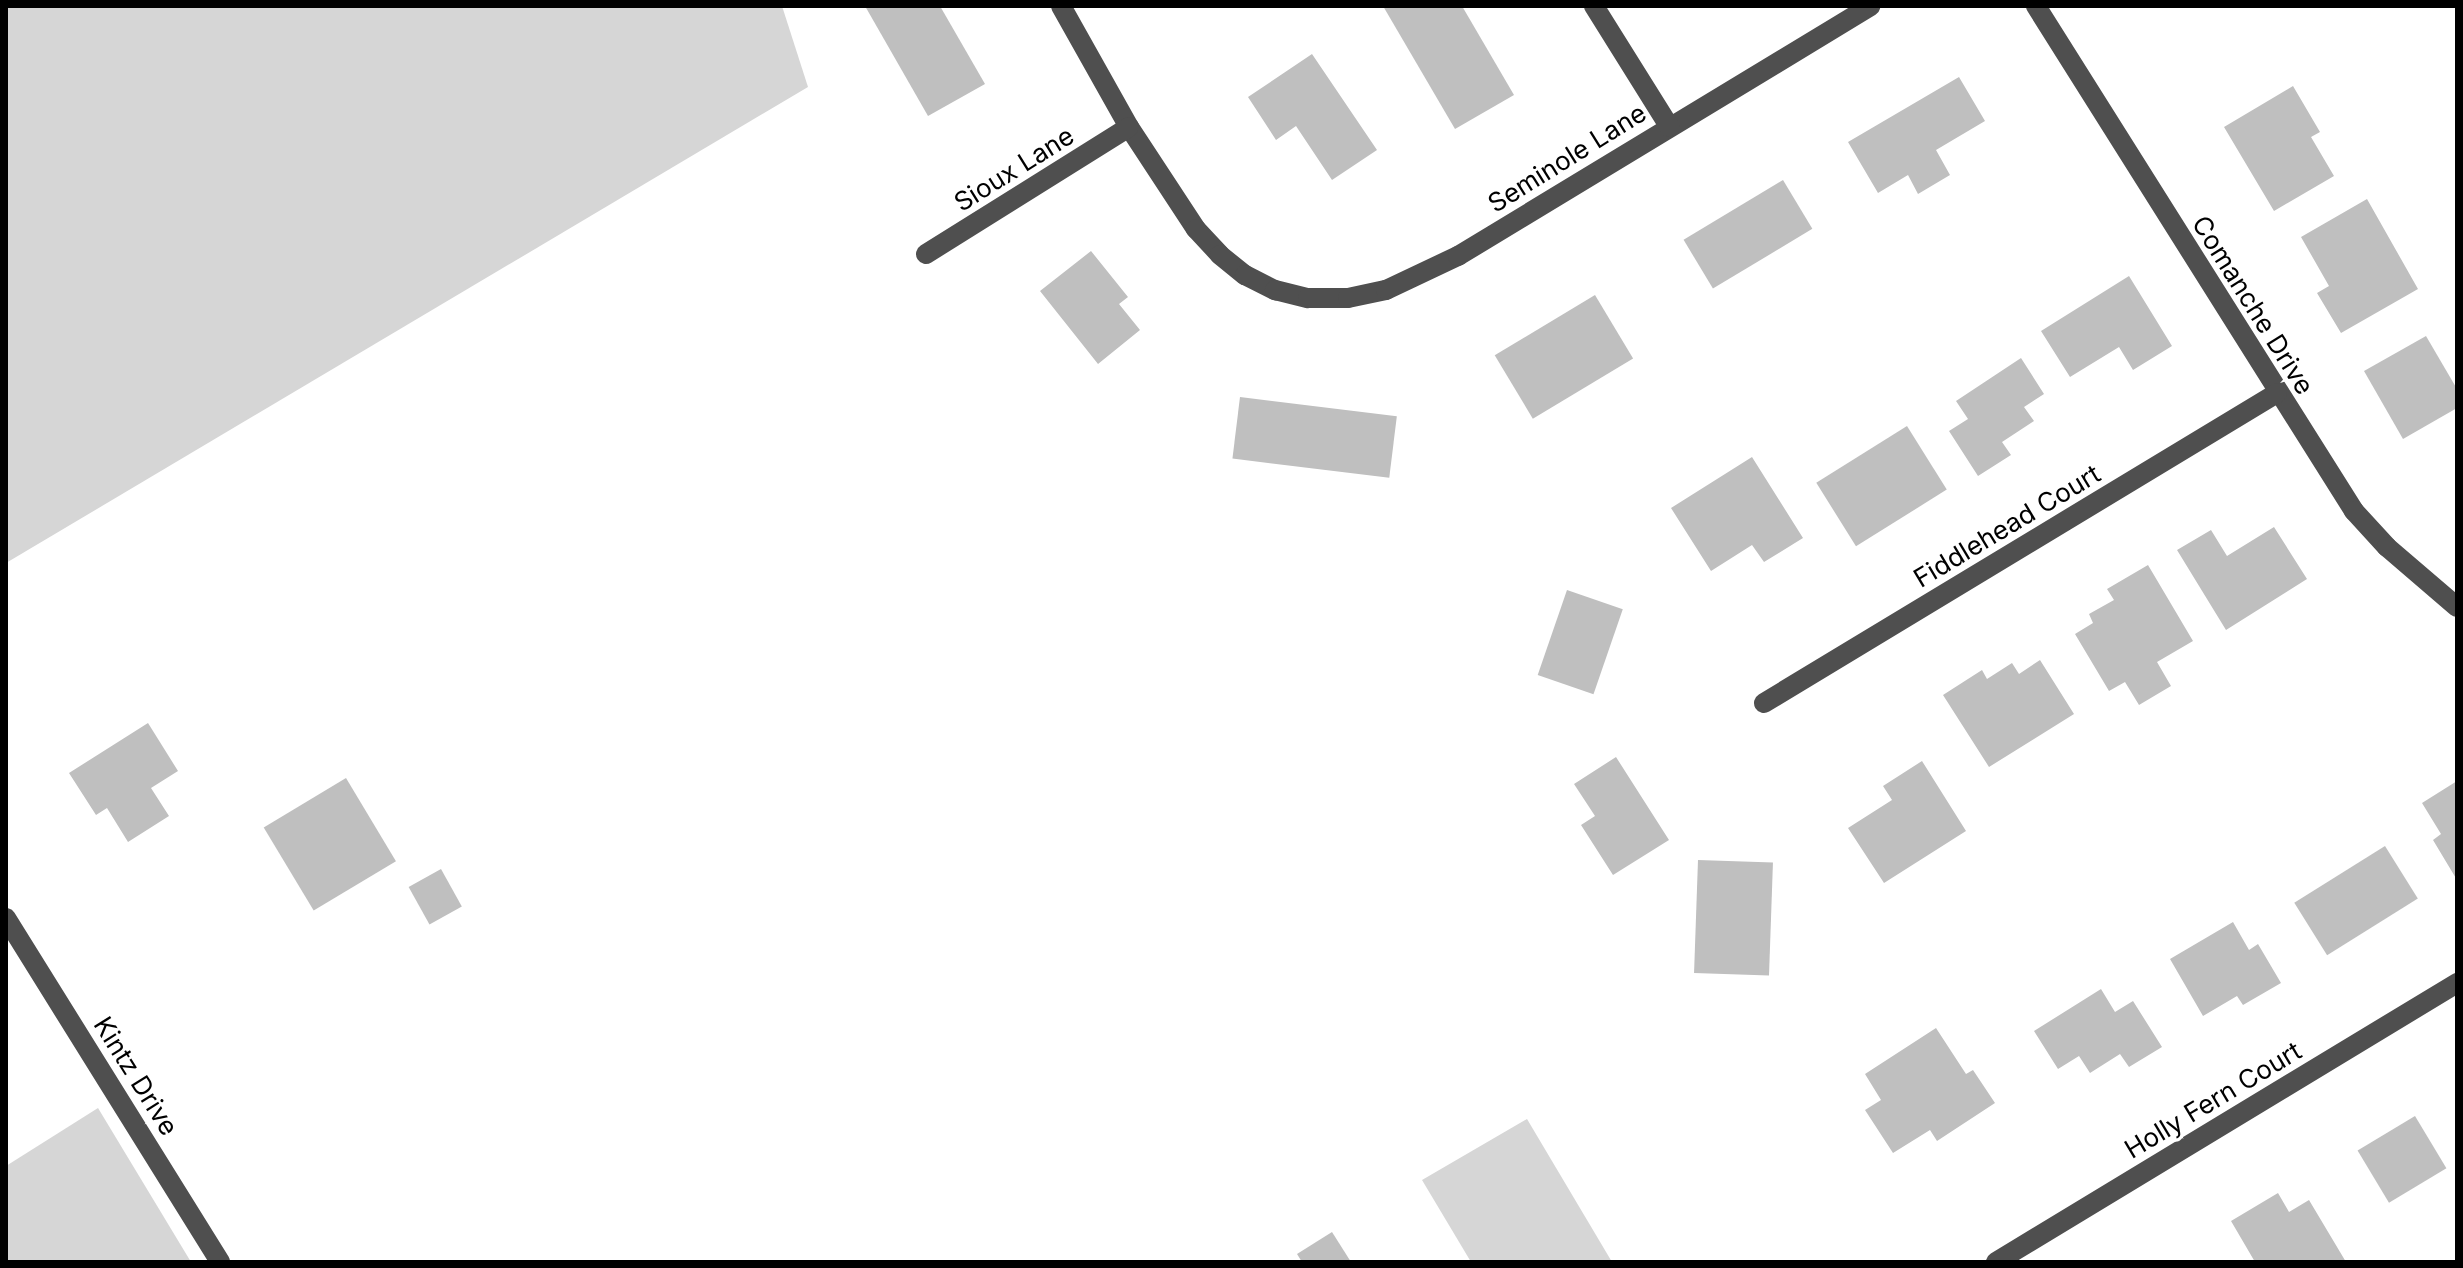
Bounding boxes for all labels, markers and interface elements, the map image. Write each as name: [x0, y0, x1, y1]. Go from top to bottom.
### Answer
street label: Seminole Lane: [1482, 97, 1652, 219]
street label: Sioux Lane: [948, 120, 1080, 218]
street label: Comanche Drive: [2186, 210, 2320, 400]
street label: Fiddlehead Court: [1908, 458, 2106, 594]
street label: Kintz Drive: [87, 1011, 185, 1141]
street label: Holly Fern Court: [2119, 1035, 2307, 1165]

